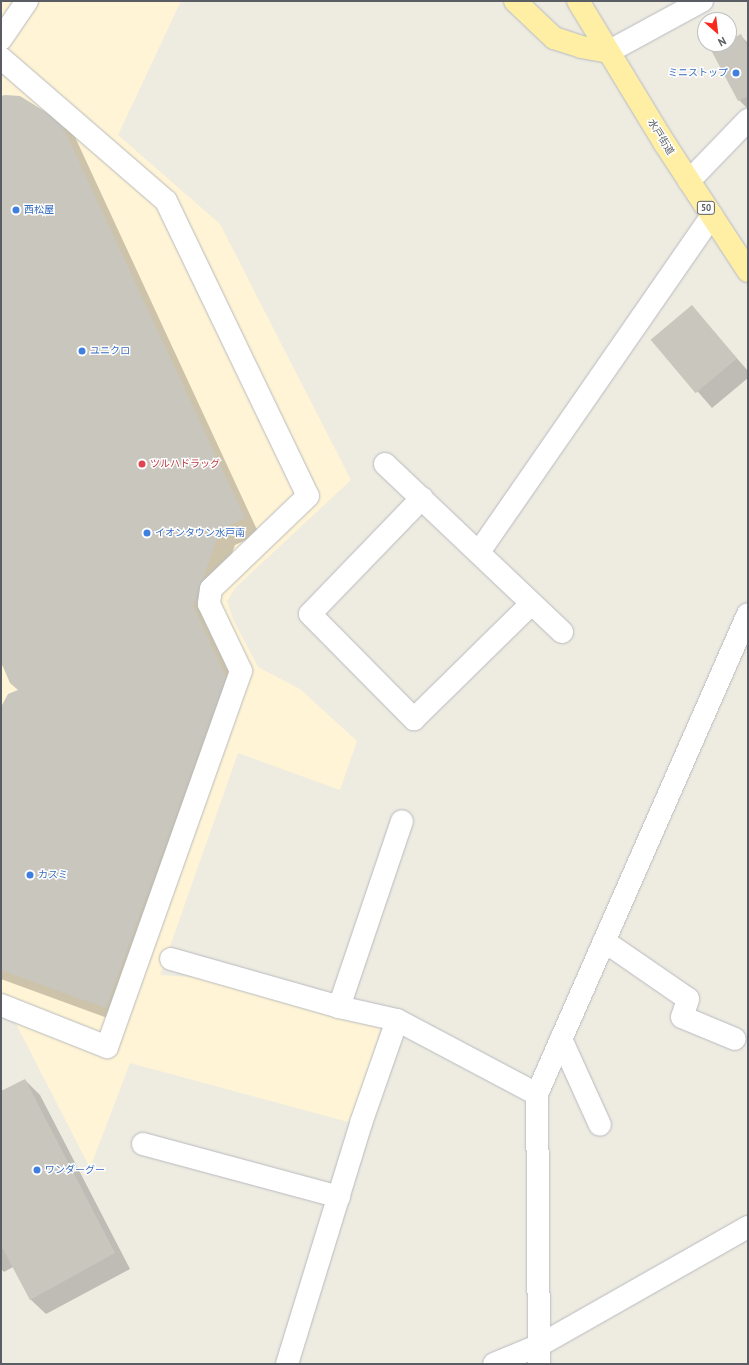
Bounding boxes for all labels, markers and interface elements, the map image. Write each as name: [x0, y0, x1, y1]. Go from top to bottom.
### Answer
north arrow: [697, 12, 737, 52]
text: N: [716, 34, 729, 50]
place label: ミニストップ: [668, 67, 728, 79]
marker: ミニストップ: [731, 68, 741, 78]
street label: 水戸街道: [645, 117, 677, 157]
road number: 50: [696, 201, 716, 215]
place label: 西松屋: [24, 204, 54, 216]
marker: 西松屋: [11, 205, 21, 215]
place label: ユニクロ: [90, 345, 130, 357]
marker: ユニクロ: [77, 346, 87, 356]
place label: ツルハドラッグ: [150, 458, 220, 470]
marker: ツルハドラッグ: [137, 459, 147, 469]
place label: イオンタウン水戸南: [155, 527, 245, 539]
marker: イオンタウン水戸南: [142, 528, 152, 538]
place label: カスミ: [38, 869, 68, 881]
marker: カスミ: [25, 870, 35, 880]
place label: ワンダーグー: [45, 1164, 105, 1176]
marker: ワンダーグー: [32, 1165, 42, 1175]

